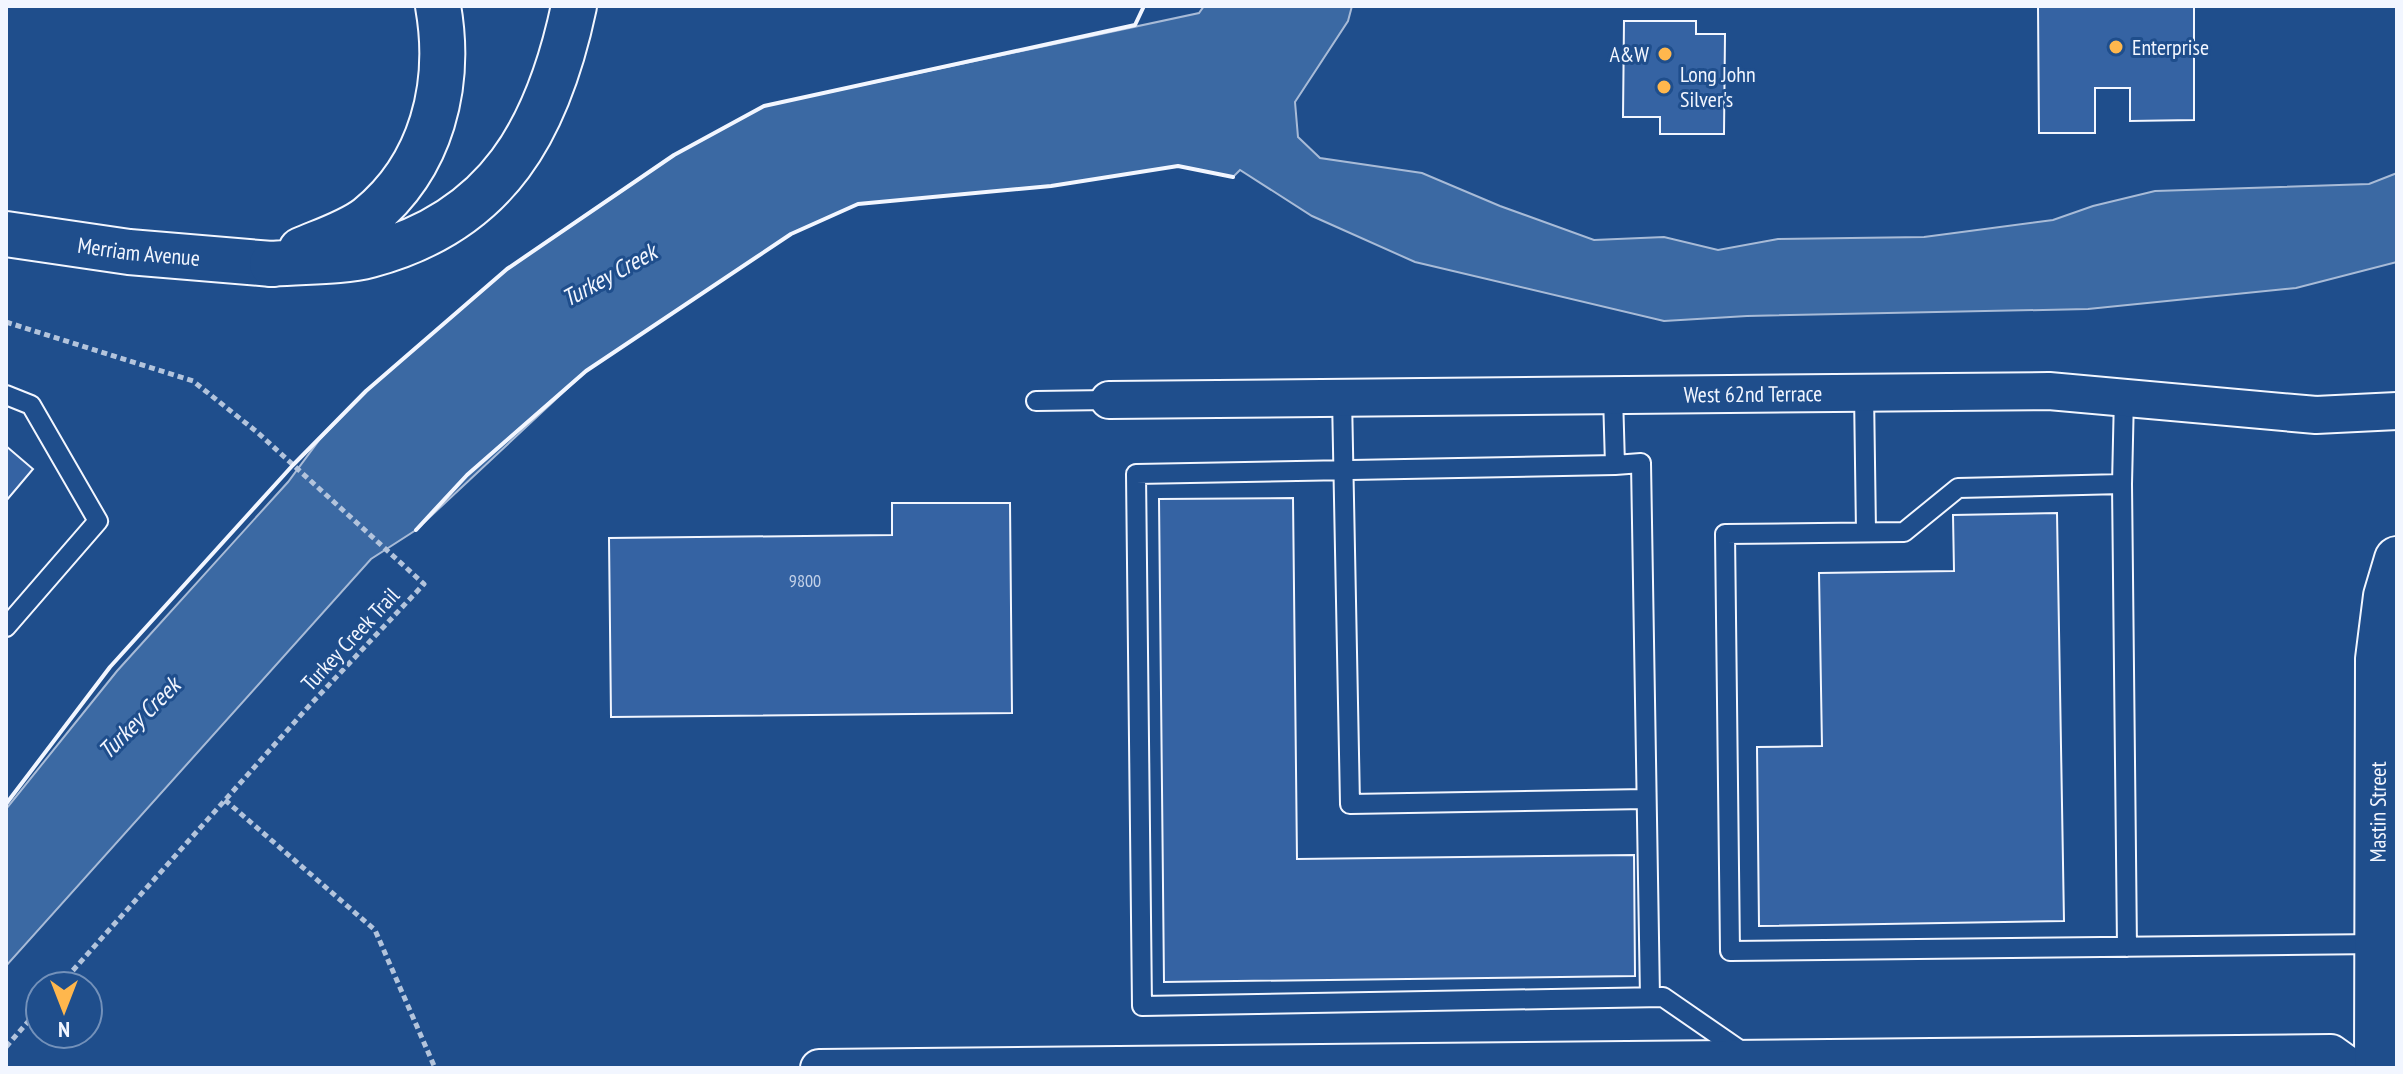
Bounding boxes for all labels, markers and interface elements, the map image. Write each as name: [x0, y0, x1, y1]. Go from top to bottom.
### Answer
place label: Enterprise: [2132, 33, 2209, 61]
marker: Enterprise: [2107, 38, 2125, 56]
place label: A&W: [1609, 40, 1649, 68]
marker: A&W: [1656, 45, 1674, 63]
place label: Long John Silver's: [1680, 60, 1756, 113]
marker: Long John Silver's: [1655, 78, 1673, 96]
street label: Merriam Avenue: [76, 231, 201, 272]
water label: Turkey Creek: [556, 235, 664, 314]
street label: West 62nd Terrace: [1684, 379, 1822, 408]
house number: 9800: [789, 569, 821, 592]
street label: Turkey Creek Trail: [295, 581, 406, 697]
water label: Turkey Creek: [91, 668, 189, 766]
street label: Mastin Street: [2364, 761, 2392, 863]
north arrow: [24, 970, 104, 1050]
text: N: [58, 1016, 70, 1044]

